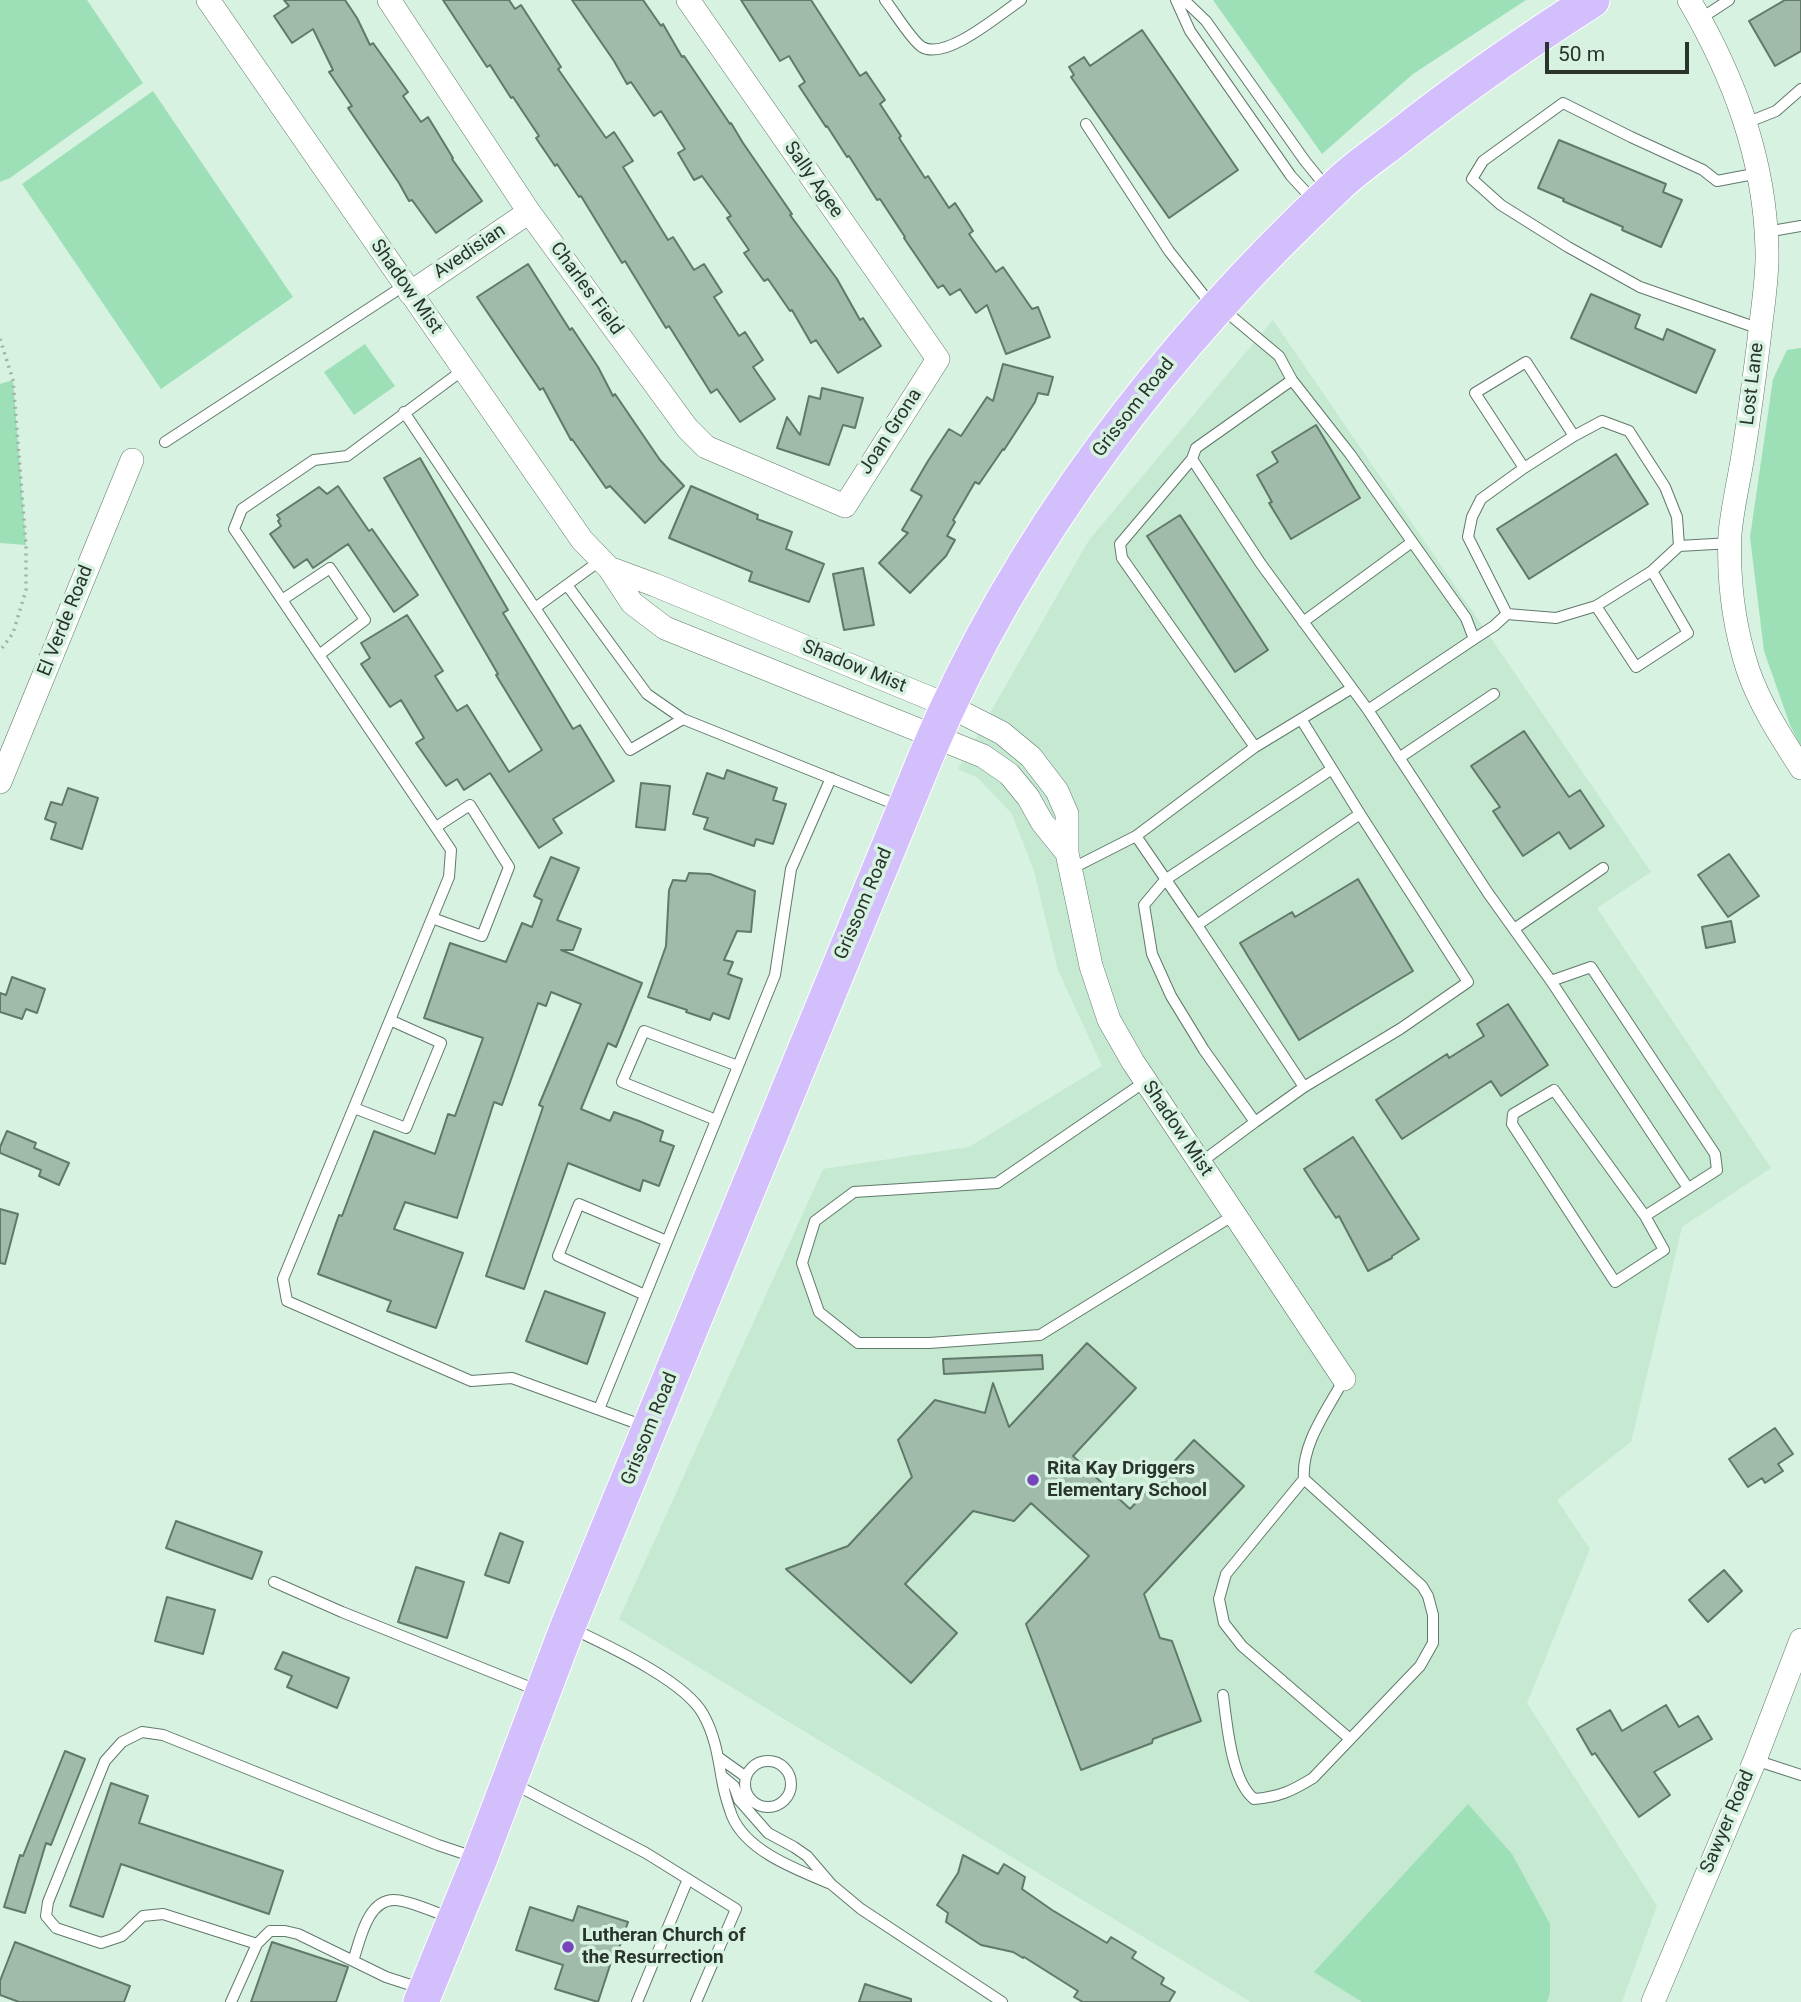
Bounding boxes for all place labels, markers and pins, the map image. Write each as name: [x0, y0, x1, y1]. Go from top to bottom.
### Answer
place label: Rita Kay Driggers Elementary School: [1047, 1458, 1207, 1502]
marker: Rita Kay Driggers Elementary School: [1025, 1472, 1041, 1488]
place label: Lutheran Church of the Resurrection: [582, 1925, 746, 1969]
marker: Lutheran Church of the Resurrection: [560, 1939, 576, 1955]

